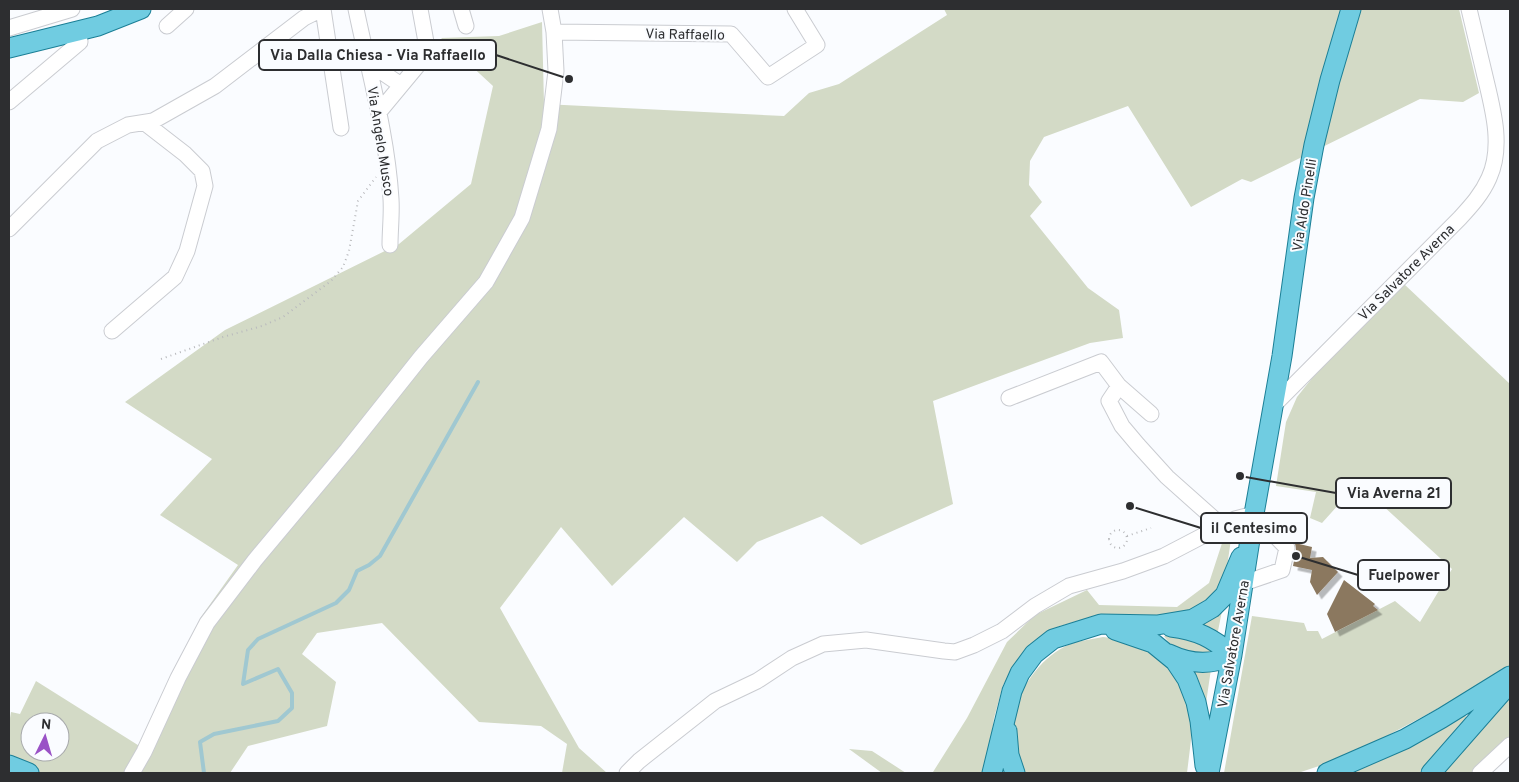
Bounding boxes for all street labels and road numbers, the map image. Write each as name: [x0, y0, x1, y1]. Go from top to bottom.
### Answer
street label: Via Raffaello: [645, 26, 725, 45]
street label: Via Angelo Musco: [362, 85, 397, 198]
street label: Via Aldo Pinelli: [1290, 158, 1321, 253]
street label: Via Salvatore Averna: [1355, 221, 1459, 325]
street label: Via Salvatore Averna: [1215, 579, 1254, 709]

